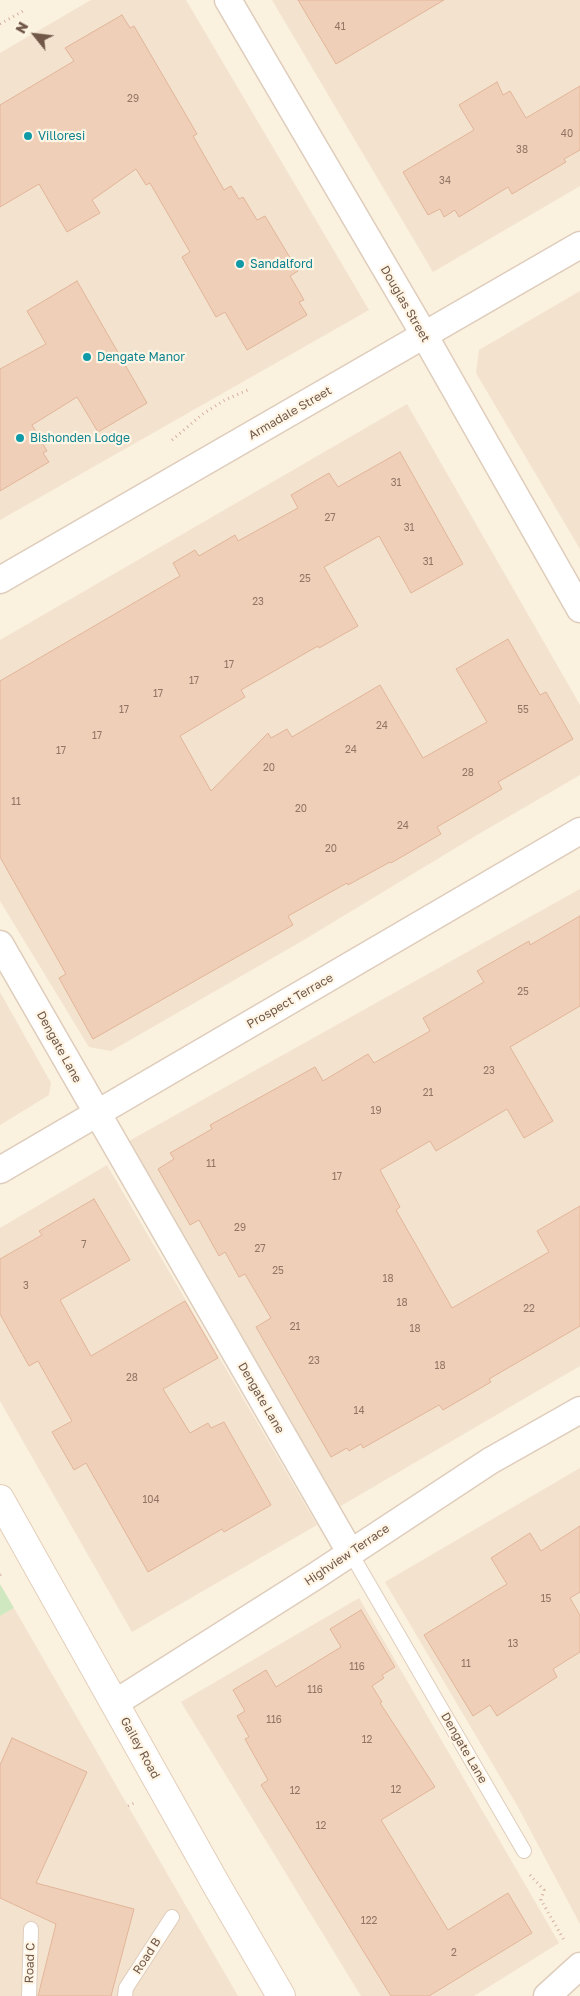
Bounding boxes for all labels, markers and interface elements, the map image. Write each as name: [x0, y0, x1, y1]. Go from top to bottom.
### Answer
north arrow: [10, 10, 60, 60]
text: N: [11, 19, 31, 36]
house number: 41: [335, 21, 345, 33]
house number: 29: [127, 93, 139, 105]
house number: 40: [561, 128, 573, 140]
place label: Villoresi: [38, 129, 85, 143]
marker: Villoresi: [22, 130, 34, 142]
house number: 38: [516, 144, 528, 156]
house number: 34: [439, 175, 451, 187]
place label: Sandalford: [250, 257, 313, 271]
marker: Sandalford: [234, 258, 246, 270]
street label: Douglas Street: [377, 263, 433, 345]
place label: Dengate Manor: [97, 350, 185, 364]
marker: Dengate Manor: [81, 351, 93, 363]
street label: Armadale Street: [246, 383, 334, 443]
place label: Bishonden Lodge: [30, 431, 130, 445]
marker: Bishonden Lodge: [14, 432, 26, 444]
house number: 31: [391, 477, 401, 489]
house number: 27: [324, 512, 336, 524]
house number: 31: [404, 522, 414, 534]
house number: 31: [423, 556, 433, 568]
house number: 25: [299, 573, 311, 585]
house number: 23: [252, 596, 264, 608]
house number: 17: [224, 659, 234, 671]
house number: 17: [189, 675, 199, 687]
house number: 17: [153, 688, 163, 700]
house number: 17: [119, 704, 129, 716]
house number: 55: [517, 704, 529, 716]
house number: 24: [376, 720, 388, 732]
house number: 17: [92, 730, 102, 742]
house number: 24: [345, 744, 357, 756]
house number: 17: [56, 745, 66, 757]
house number: 20: [263, 762, 275, 774]
house number: 28: [462, 767, 474, 779]
house number: 11: [11, 796, 21, 808]
house number: 20: [295, 803, 307, 815]
house number: 24: [397, 820, 409, 832]
house number: 20: [325, 843, 337, 855]
street label: Prospect Terrace: [244, 970, 336, 1032]
house number: 25: [517, 986, 529, 998]
street label: Dengate Lane: [33, 1009, 85, 1085]
house number: 23: [483, 1065, 495, 1077]
house number: 21: [423, 1087, 433, 1099]
house number: 19: [371, 1105, 381, 1117]
house number: 11: [206, 1158, 216, 1170]
house number: 17: [332, 1171, 342, 1183]
house number: 29: [234, 1222, 246, 1234]
house number: 7: [81, 1239, 87, 1251]
house number: 27: [254, 1243, 266, 1255]
house number: 25: [272, 1265, 284, 1277]
house number: 18: [383, 1273, 393, 1285]
house number: 3: [23, 1280, 29, 1292]
house number: 18: [397, 1297, 407, 1309]
house number: 22: [523, 1303, 535, 1315]
house number: 21: [290, 1321, 300, 1333]
house number: 18: [410, 1323, 420, 1335]
house number: 23: [308, 1355, 320, 1367]
street label: Dengate Lane: [235, 1360, 287, 1436]
house number: 18: [435, 1360, 445, 1372]
house number: 28: [126, 1372, 138, 1384]
house number: 14: [354, 1405, 364, 1417]
house number: 104: [142, 1494, 160, 1506]
street label: Highview Terrace: [302, 1521, 392, 1589]
house number: 15: [541, 1593, 551, 1605]
house number: 13: [508, 1638, 518, 1650]
house number: 11: [461, 1658, 471, 1670]
house number: 116: [349, 1661, 365, 1673]
house number: 116: [307, 1684, 323, 1696]
street label: Dengate Lane: [438, 1710, 490, 1786]
house number: 116: [266, 1714, 282, 1726]
street label: Gailey Road: [117, 1715, 163, 1781]
house number: 12: [362, 1734, 372, 1746]
house number: 12: [391, 1784, 401, 1796]
house number: 12: [290, 1785, 300, 1797]
house number: 12: [316, 1820, 326, 1832]
house number: 122: [361, 1915, 377, 1927]
street label: Road B: [130, 1935, 164, 1977]
street label: Road C: [22, 1942, 38, 1984]
house number: 2: [451, 1947, 457, 1959]

